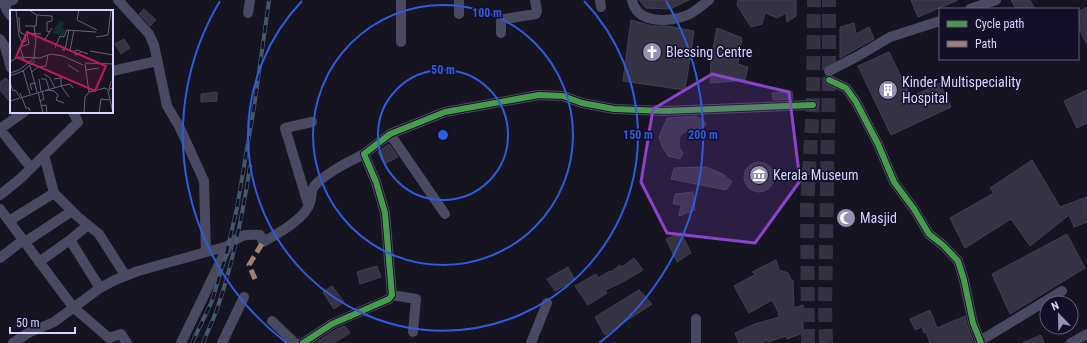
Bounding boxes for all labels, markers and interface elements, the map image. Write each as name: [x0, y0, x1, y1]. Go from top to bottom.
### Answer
text: 100 m: [472, 6, 502, 20]
legend: [939, 8, 1079, 60]
inset map: [10, 10, 113, 113]
text: Cycle path: [975, 17, 1025, 31]
text: Path: [975, 37, 997, 51]
church icon: Blessing Centre: [641, 41, 663, 63]
place label: Blessing Centre: [666, 44, 753, 60]
text: 50 m: [431, 63, 455, 77]
place label: Kinder Multispeciality Hospital: [902, 74, 1021, 106]
building icon: Kinder Multispeciality Hospital: [877, 79, 899, 101]
centre of rings: [436, 128, 450, 142]
text: 150 m: [623, 128, 653, 142]
text: 200 m: [688, 128, 718, 142]
museum icon: Kerala Museum: [748, 164, 770, 186]
place label: Kerala Museum: [773, 167, 858, 183]
mosque icon: Masjid: [835, 207, 857, 229]
place label: Masjid: [860, 210, 897, 226]
north arrow: [1039, 295, 1079, 335]
text: N: [1050, 299, 1061, 314]
scale bar: [10, 309, 75, 335]
text: 50 m: [16, 316, 40, 330]

